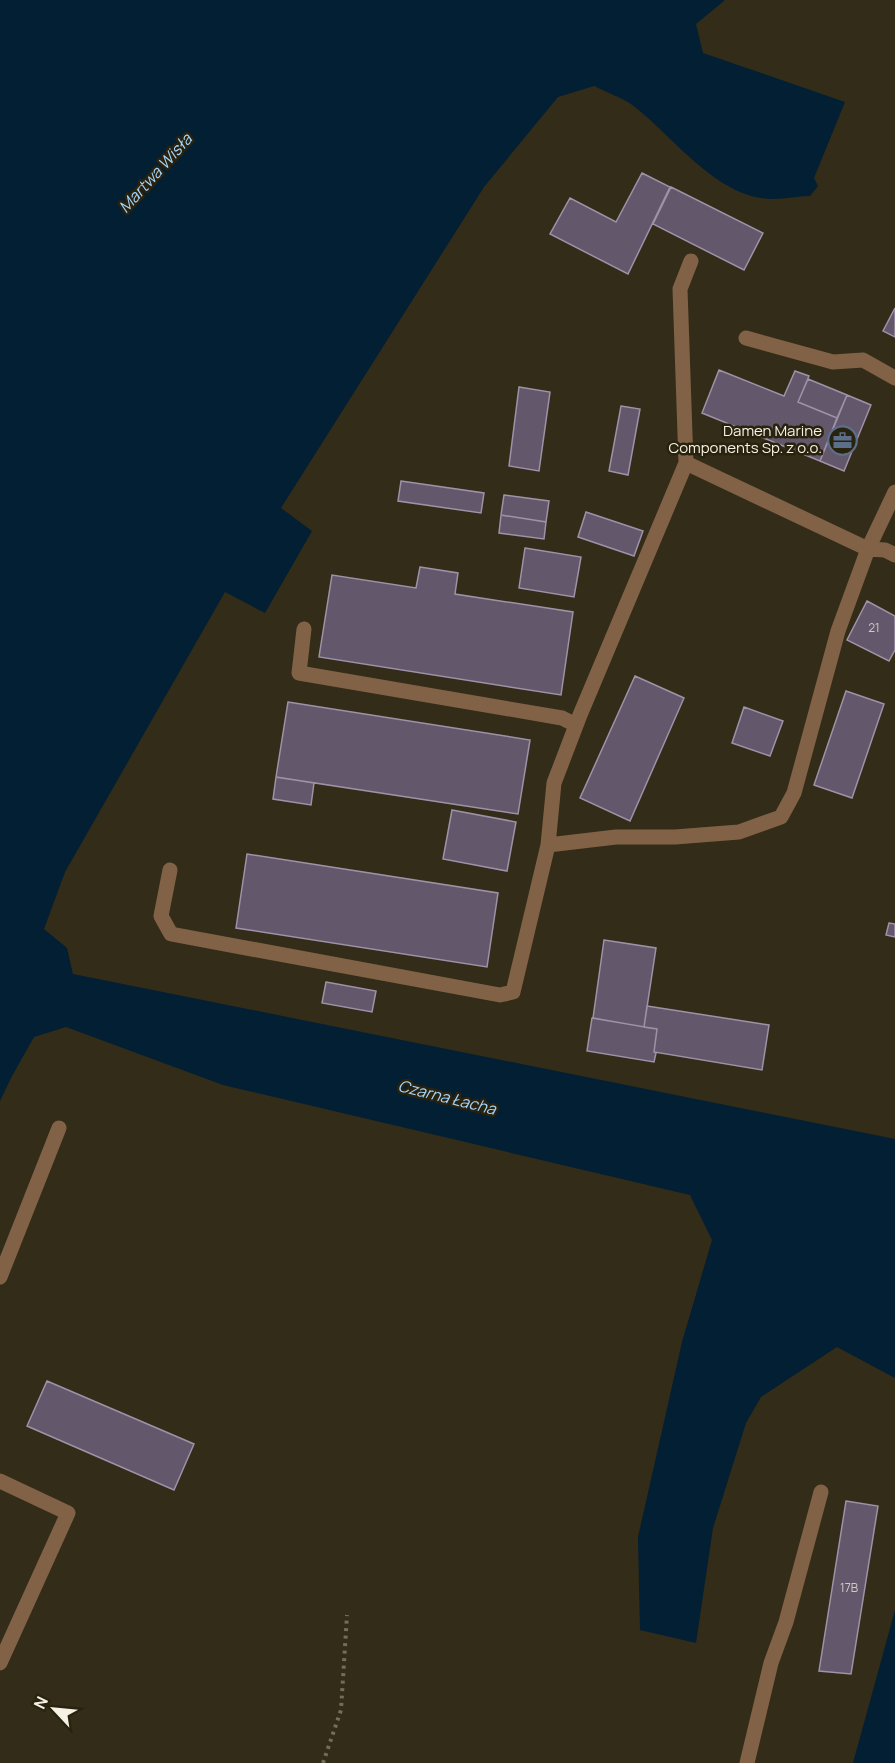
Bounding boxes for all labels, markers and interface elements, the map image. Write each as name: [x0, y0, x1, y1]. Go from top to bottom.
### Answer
water label: Martwa Wisła: [113, 128, 197, 217]
place label: Damen Marine Components Sp. z o.o.: [668, 420, 822, 458]
office icon: Damen Marine Components Sp. z o.o.: [827, 424, 859, 456]
house number: 21: [868, 619, 880, 636]
water label: Czarna Łacha: [396, 1074, 499, 1120]
house number: 17B: [840, 1579, 858, 1596]
north arrow: [24, 1679, 84, 1739]
text: N: [28, 1692, 53, 1712]

